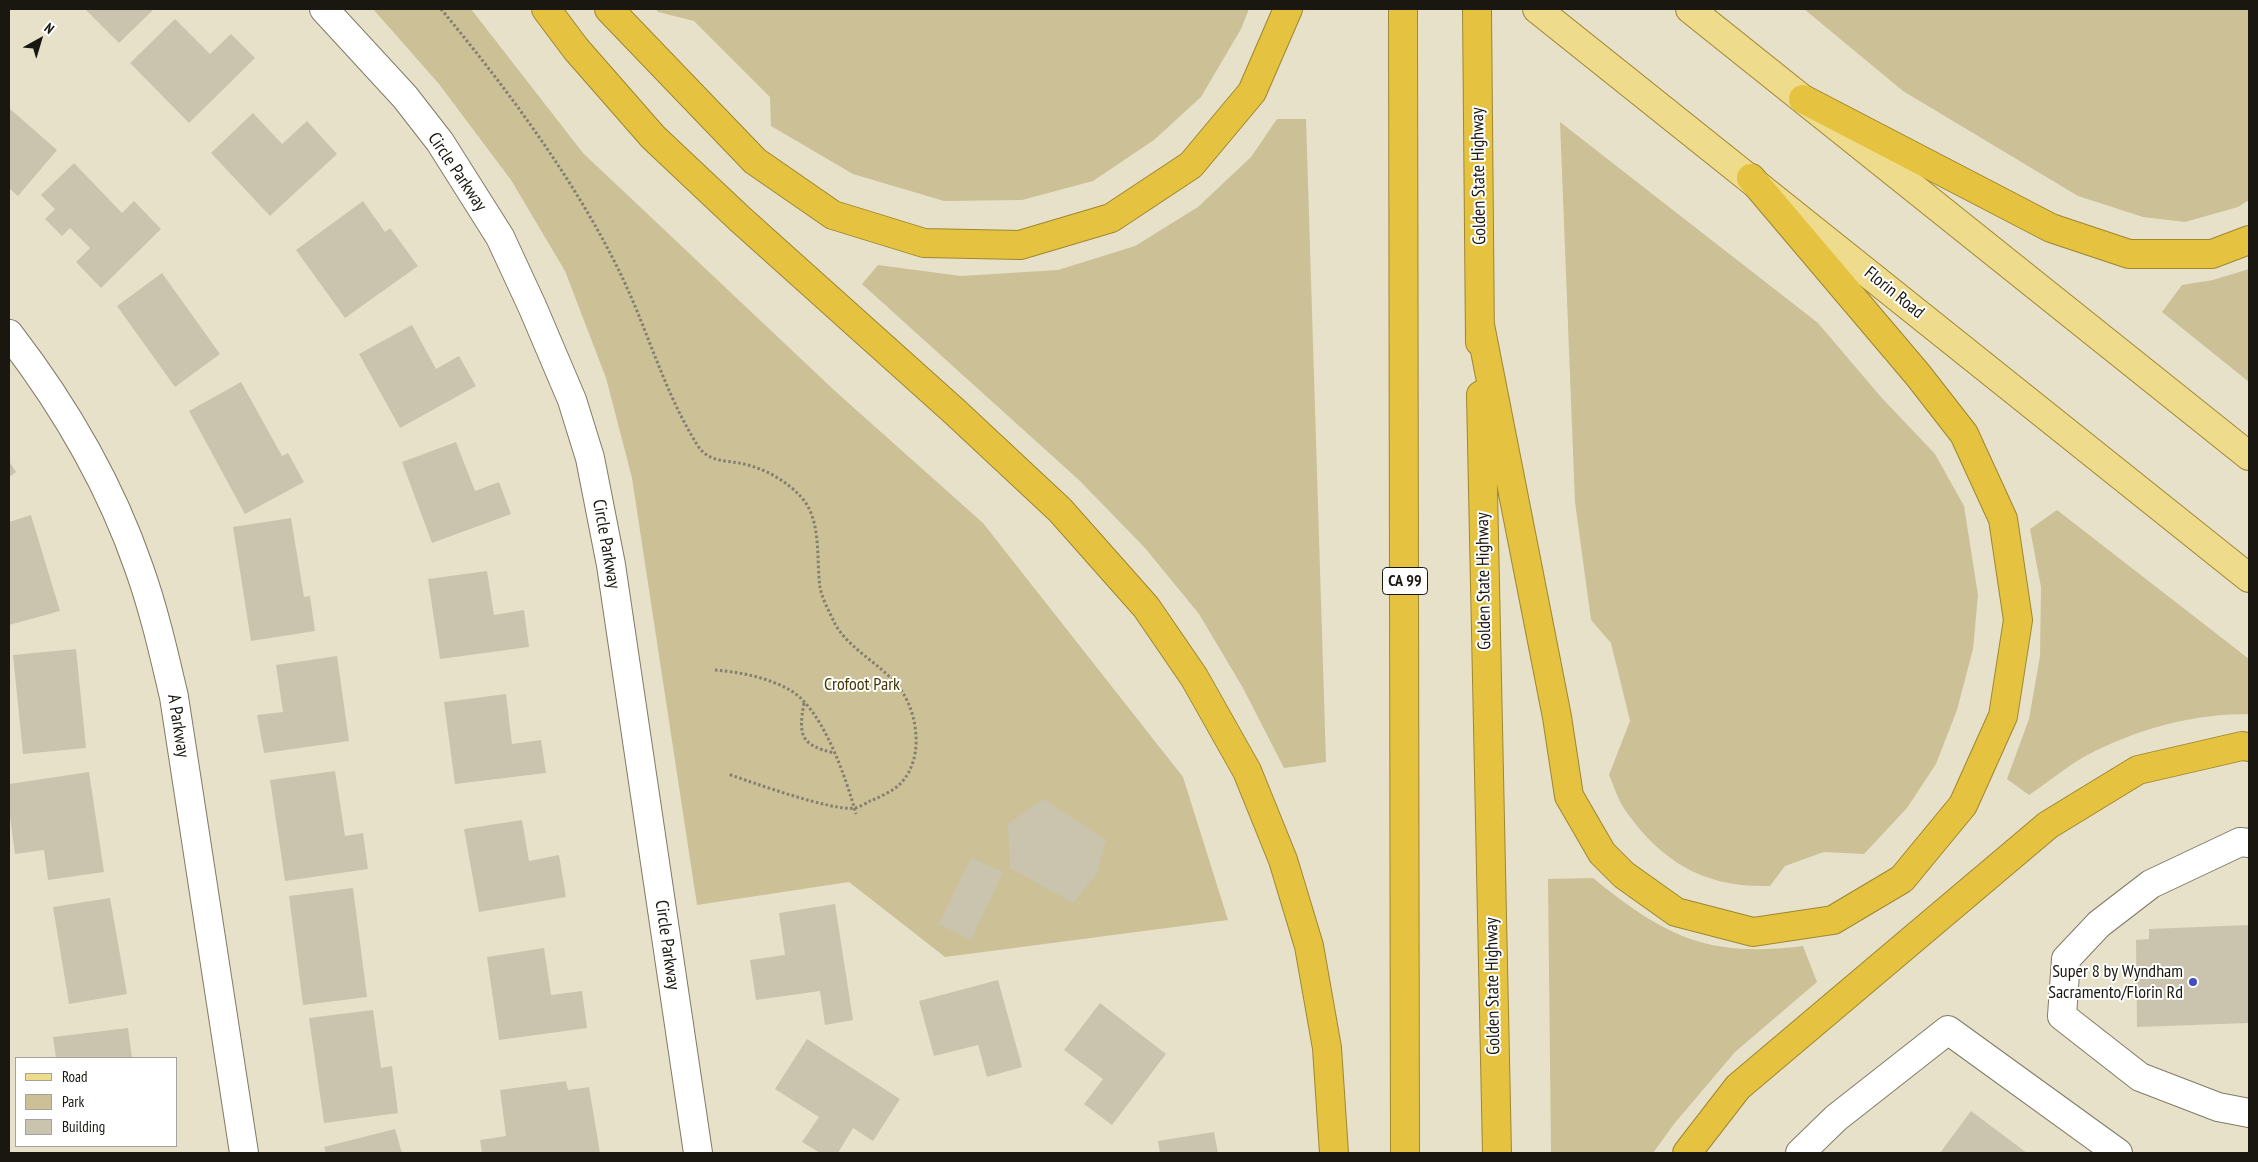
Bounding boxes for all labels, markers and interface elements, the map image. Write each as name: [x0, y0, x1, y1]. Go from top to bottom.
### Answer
north arrow: [15, 15, 65, 65]
text: N: [41, 19, 58, 38]
street label: Golden State Highway: [1467, 107, 1491, 245]
street label: Circle Parkway: [423, 129, 491, 215]
street label: Florin Road: [1860, 262, 1928, 324]
street label: Circle Parkway: [588, 498, 624, 590]
street label: Golden State Highway: [1472, 512, 1496, 650]
road number: CA 99: [1382, 568, 1428, 594]
park label: Crofoot Park: [824, 674, 900, 696]
street label: A Parkway: [162, 693, 194, 759]
street label: Circle Parkway: [650, 899, 684, 991]
street label: Golden State Highway: [1481, 917, 1505, 1055]
place label: Super 8 by Wyndham Sacramento/Florin Rd: [2048, 961, 2183, 1004]
marker: Super 8 by Wyndham Sacramento/Florin Rd: [2187, 976, 2199, 988]
legend: [15, 1057, 178, 1147]
text: Road: [62, 1067, 88, 1086]
text: Park: [62, 1092, 84, 1111]
text: Building: [62, 1117, 105, 1136]

